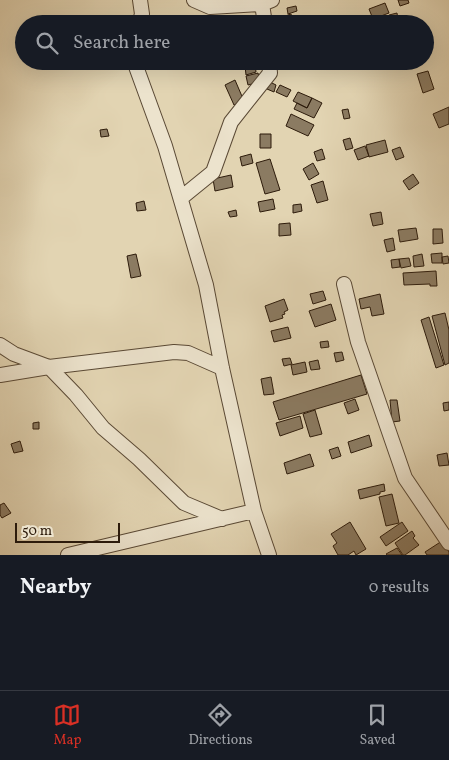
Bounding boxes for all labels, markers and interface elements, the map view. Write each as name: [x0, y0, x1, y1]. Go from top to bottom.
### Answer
search box: [15, 15, 434, 70]
icon: search: [33, 29, 61, 57]
text: Search here: [73, 30, 170, 56]
scale bar: [15, 520, 120, 543]
text: 50 m: [22, 522, 52, 541]
text: Nearby: [20, 573, 91, 602]
text: 0 results: [369, 577, 429, 599]
tab: Map: [53, 701, 81, 750]
tab: Directions: [188, 701, 253, 750]
tab: Saved: [359, 701, 396, 750]

